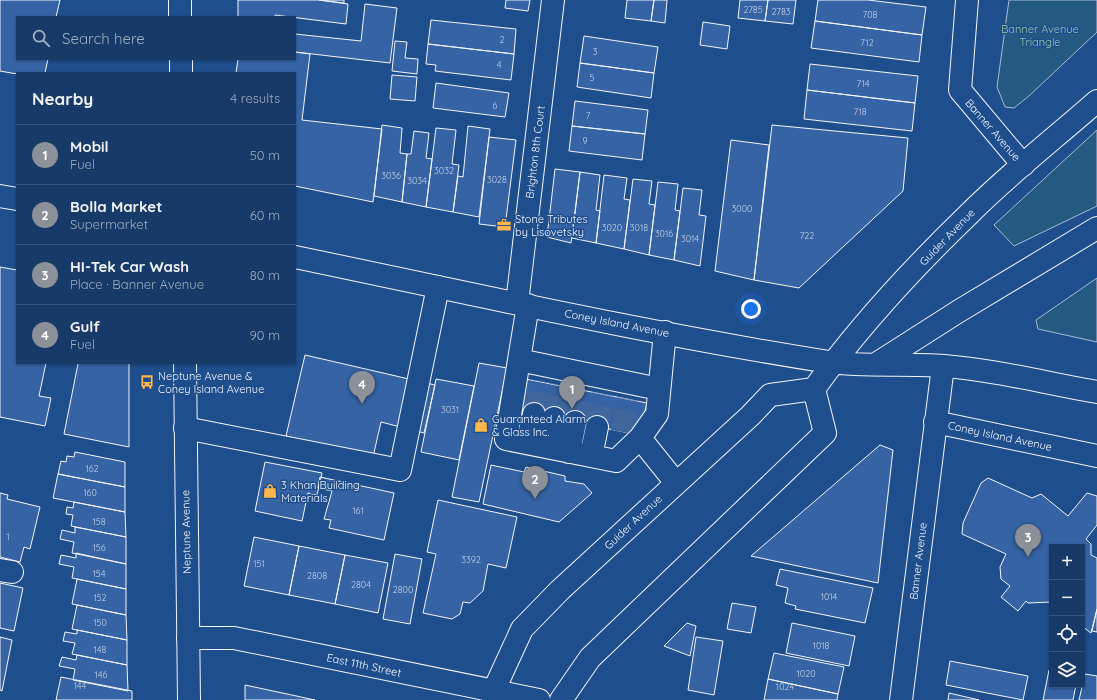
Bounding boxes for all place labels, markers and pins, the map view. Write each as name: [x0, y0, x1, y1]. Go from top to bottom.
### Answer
place label: Stone Tributes by Lisovetsky: [515, 212, 588, 239]
office icon: Stone Tributes by Lisovetsky: [496, 217, 512, 233]
place label: Neptune Avenue & Coney Island Avenue: [158, 369, 264, 396]
pin: 4: [349, 371, 375, 404]
bus stop icon: Neptune Avenue & Coney Island Avenue: [139, 374, 155, 390]
pin: 1: [559, 376, 585, 409]
place label: Guaranteed Alarm & Glass Inc.: [492, 412, 586, 439]
shop icon: Guaranteed Alarm & Glass Inc.: [473, 417, 489, 433]
pin: 2: [522, 466, 548, 499]
place label: 3 Khan Building Materials: [281, 478, 360, 505]
shop icon: 3 Khan Building Materials: [262, 483, 278, 499]
pin: 3: [1015, 524, 1041, 557]

